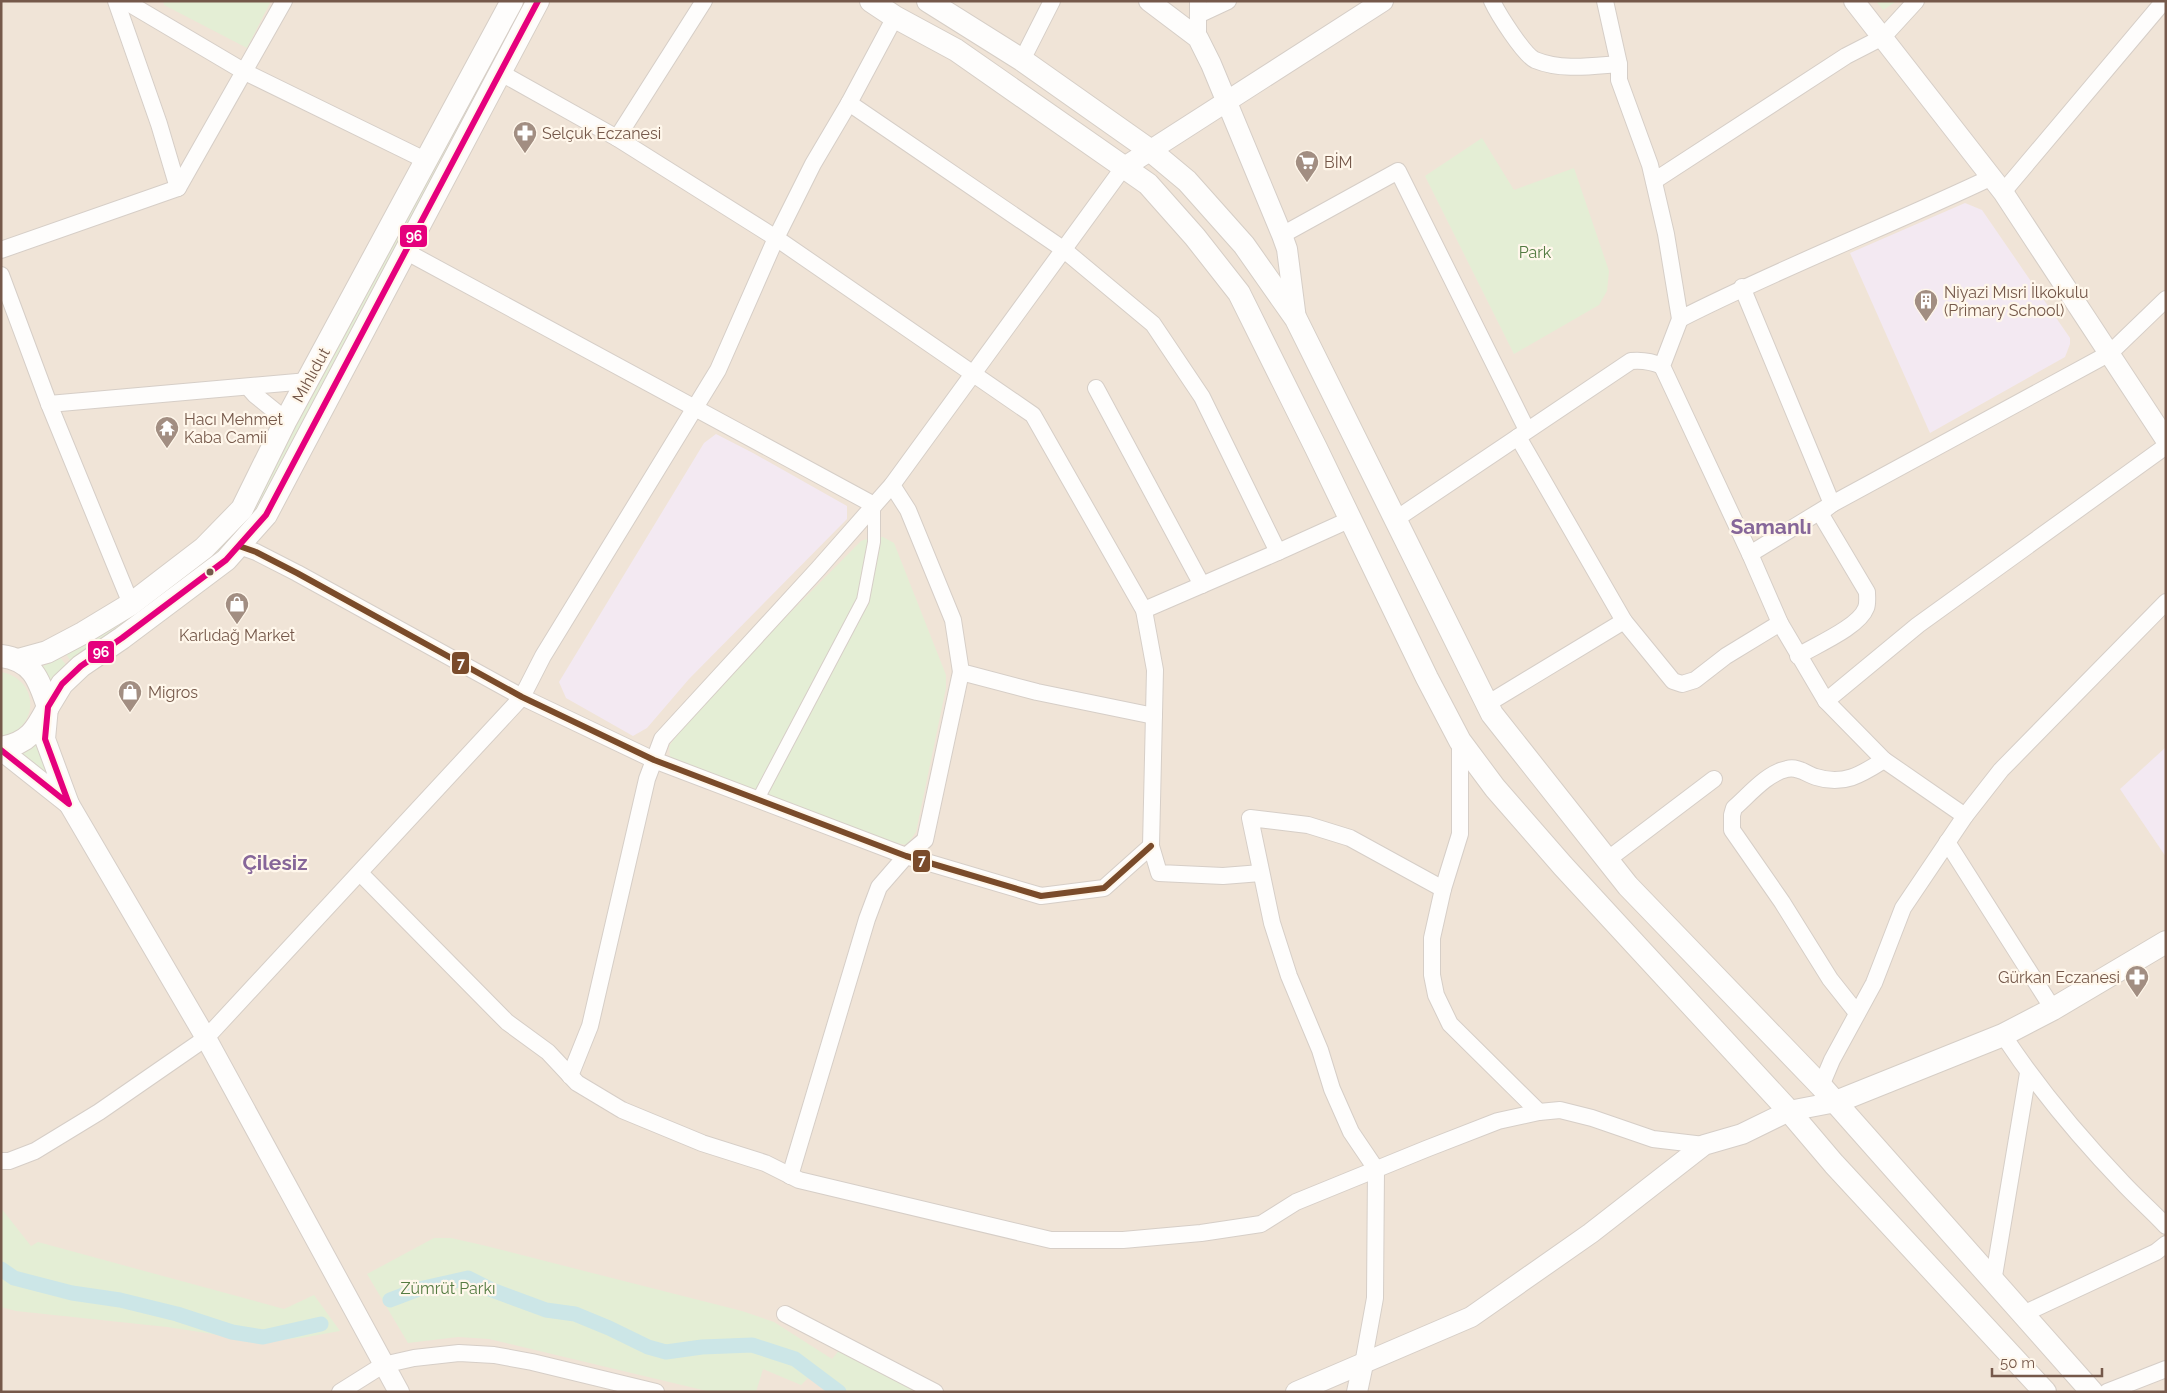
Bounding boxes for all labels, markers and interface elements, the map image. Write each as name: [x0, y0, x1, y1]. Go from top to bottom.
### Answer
pharmacy icon: Selçuk Eczanesi: [512, 120, 538, 154]
place label: Selçuk Eczanesi: [542, 124, 661, 143]
supermarket icon: BİM: [1294, 149, 1320, 183]
place label: BİM: [1324, 152, 1353, 172]
line badge: 96: [399, 224, 428, 248]
text: 96: [406, 228, 422, 244]
park label: Park: [1519, 243, 1552, 262]
place label: Niyazi Mısri İlkokulu (Primary School): [1944, 282, 2089, 320]
building icon: Niyazi Mısri İlkokulu (Primary School): [1913, 288, 1939, 322]
street label: Mıhlıdut: [288, 344, 334, 406]
place label: Hacı Mehmet Kaba Camii: [184, 410, 283, 447]
temple icon: Hacı Mehmet Kaba Camii: [154, 415, 180, 449]
district label: Samanlı: [1730, 514, 1812, 539]
unlabelled marker: [205, 567, 215, 577]
shop icon: Karlıdağ Market: [224, 591, 250, 625]
place label: Karlıdağ Market: [179, 626, 296, 645]
line badge: 96: [87, 640, 115, 664]
text: 96: [93, 644, 109, 660]
line badge: 7: [451, 651, 470, 675]
text: 7: [457, 655, 465, 671]
shop icon: Migros: [117, 679, 143, 713]
place label: Migros: [148, 683, 198, 702]
line badge: 7: [912, 849, 931, 873]
district label: Çilesiz: [242, 850, 308, 875]
text: 7: [918, 852, 926, 868]
pharmacy icon: Gürkan Eczanesi: [2124, 964, 2150, 998]
place label: Gürkan Eczanesi: [1998, 968, 2120, 987]
park label: Zümrüt Parkı: [401, 1279, 495, 1298]
scale bar: [1992, 1346, 2102, 1378]
text: 50 m: [2000, 1354, 2035, 1372]

